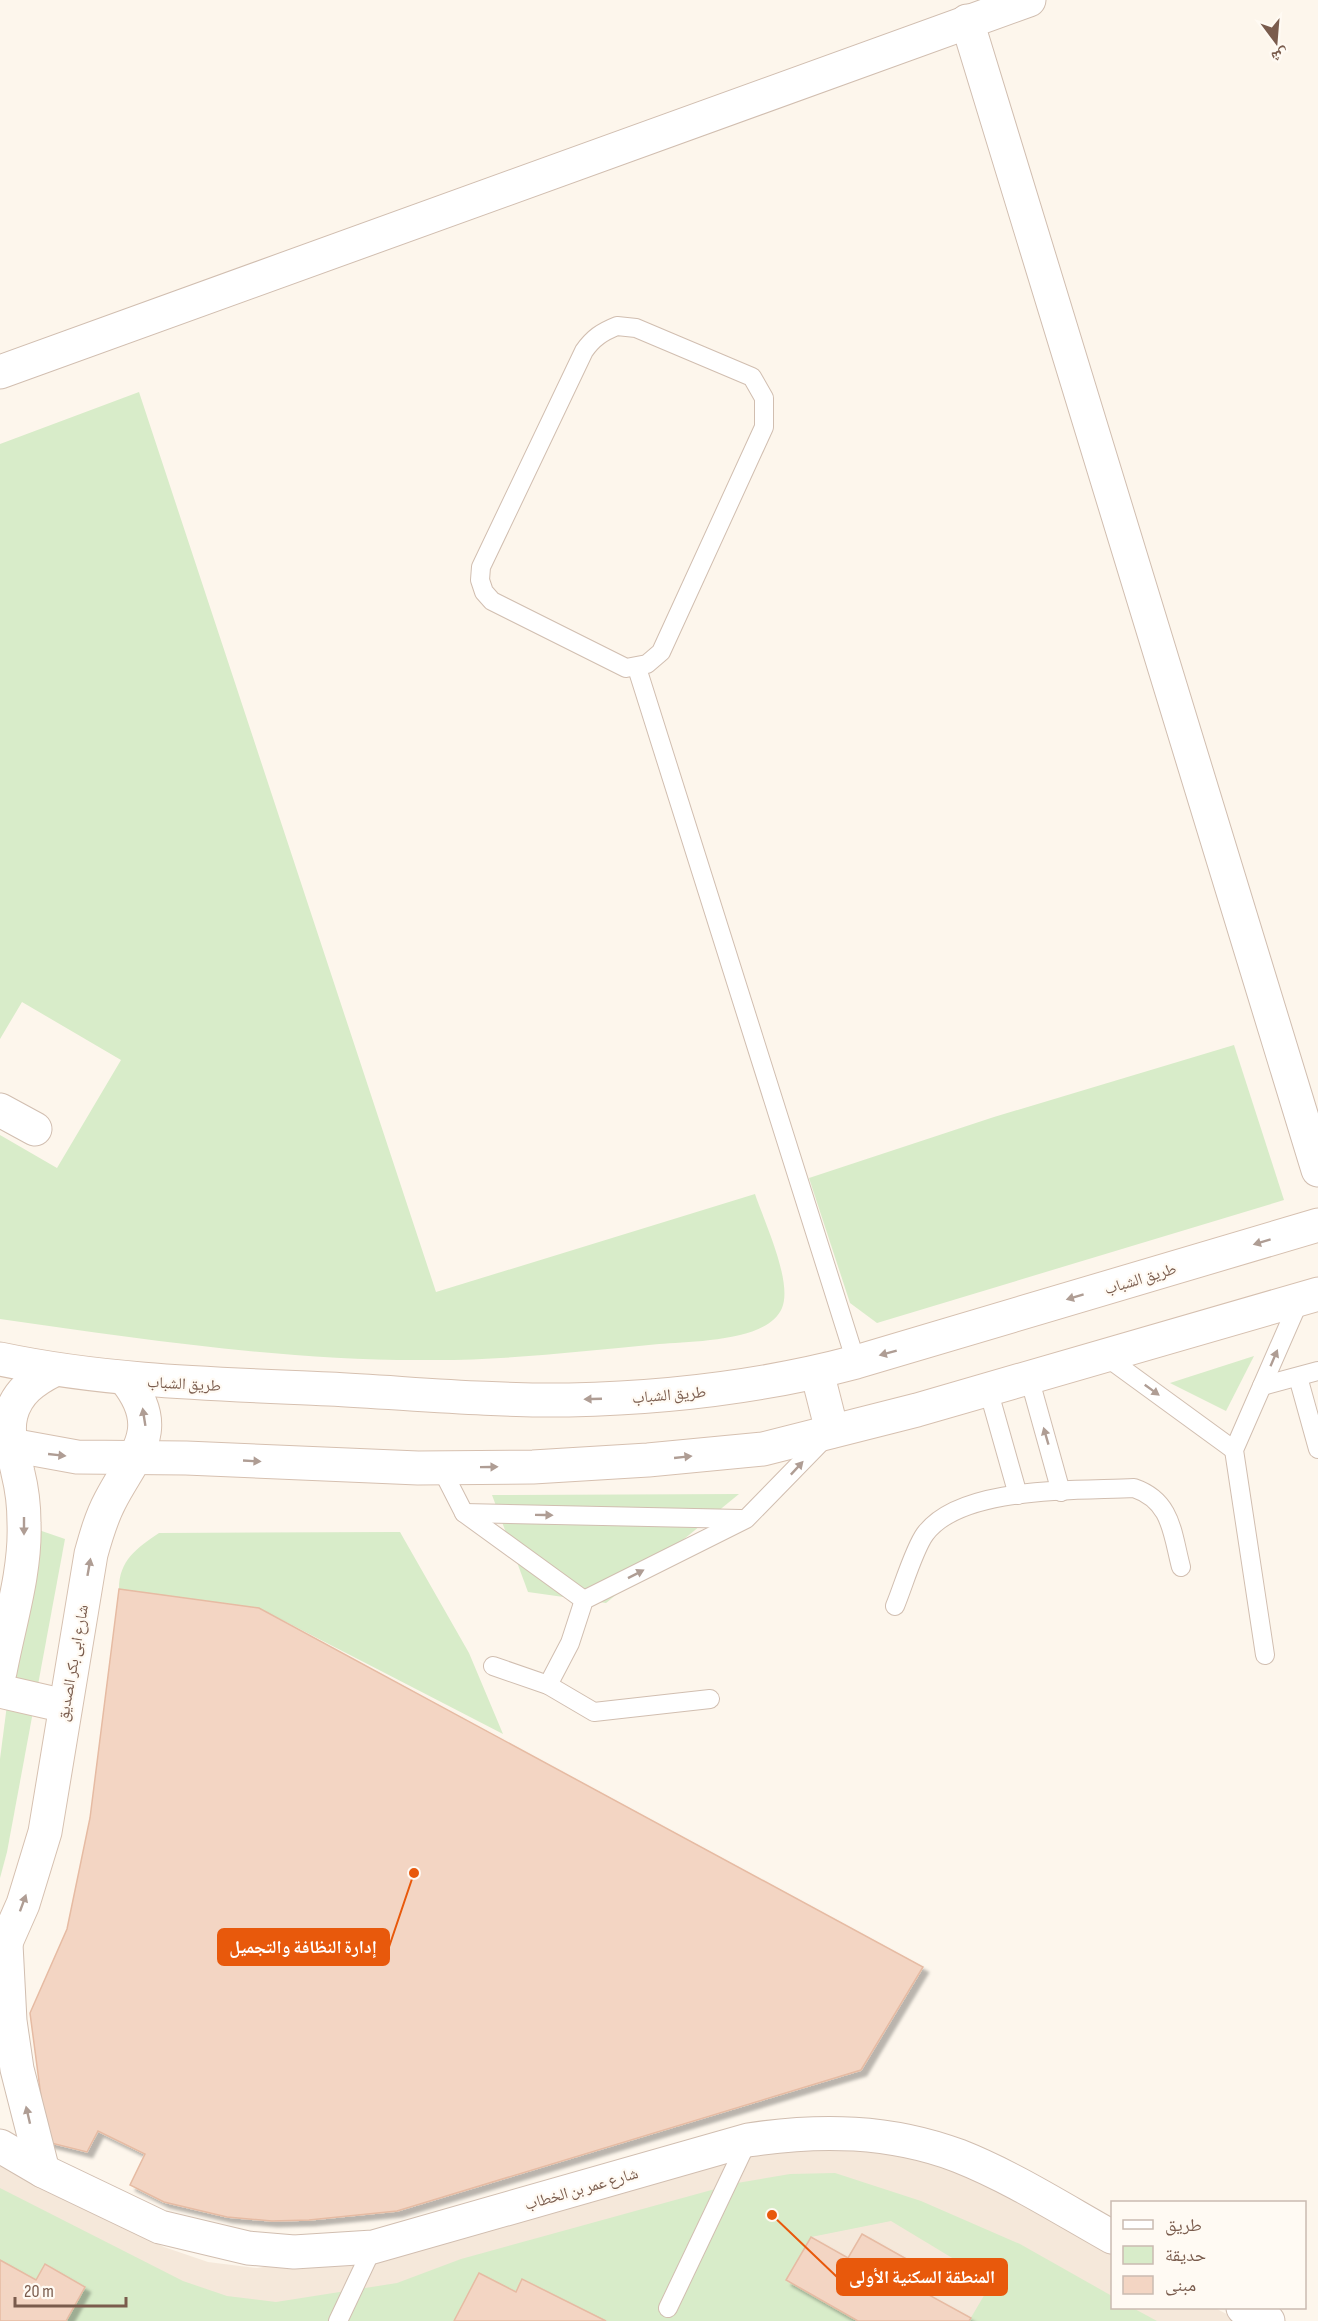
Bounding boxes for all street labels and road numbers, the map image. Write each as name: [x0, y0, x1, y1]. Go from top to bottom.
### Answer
street label: طريق الشباب: [1102, 1259, 1179, 1299]
street label: طريق الشباب: [146, 1373, 221, 1396]
street label: طريق الشباب: [631, 1383, 707, 1408]
street label: شارع ابى بكر الصديق: [54, 1603, 93, 1723]
street label: شارع عمر بن الخطاب: [522, 2164, 640, 2215]

